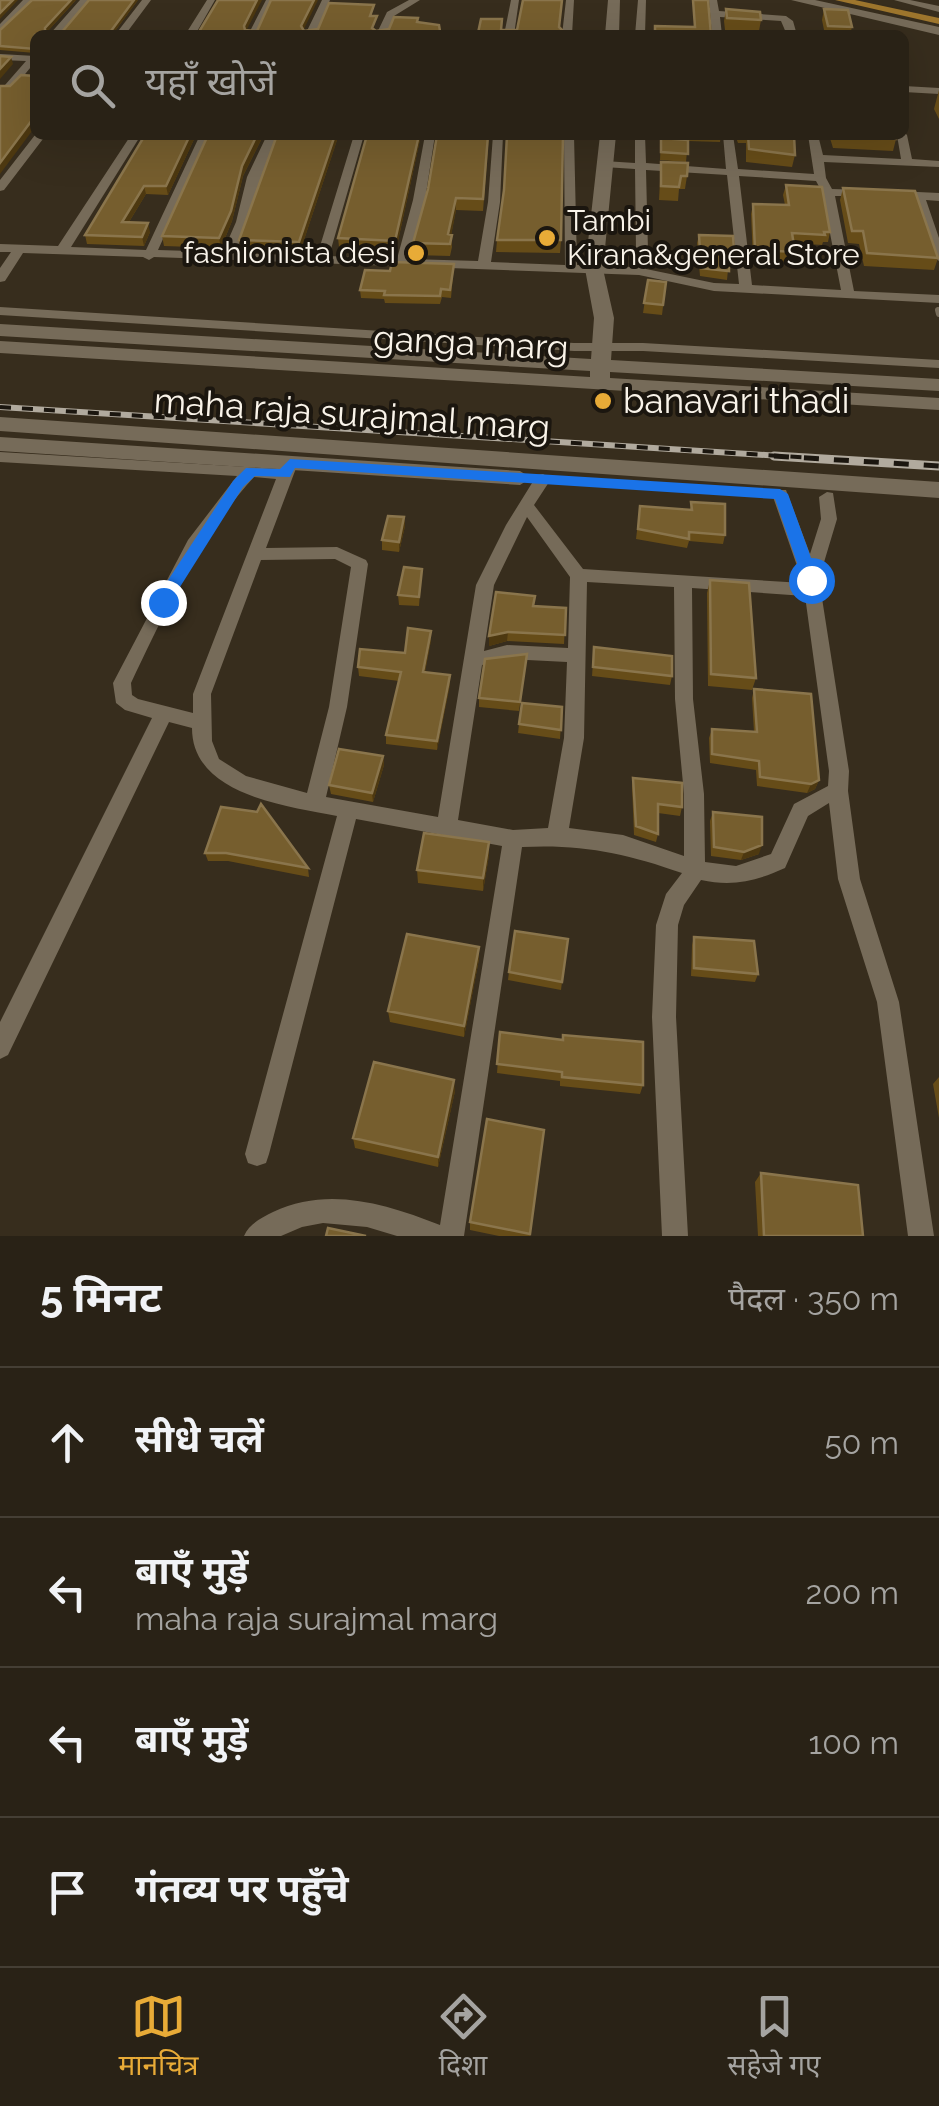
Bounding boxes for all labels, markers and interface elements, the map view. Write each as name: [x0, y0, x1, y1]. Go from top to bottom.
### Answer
search box: [30, 30, 909, 140]
icon: search: [65, 58, 120, 113]
text: यहाँ खोजें: [145, 59, 276, 104]
place label: Tambi Kirana&general Store: [567, 203, 860, 272]
marker: Tambi Kirana&general Store: [536, 227, 558, 249]
place label: fashionista desi: [184, 235, 396, 270]
marker: fashionista desi: [405, 242, 427, 264]
street label: ganga marg: [372, 317, 570, 368]
street label: maha raja surajmal marg: [153, 379, 551, 448]
place label: banavari thadi: [623, 380, 849, 421]
marker: banavari thadi: [592, 390, 614, 412]
route start: [789, 558, 835, 604]
route end: [141, 580, 187, 626]
text: 5 मिनट: [40, 1273, 162, 1322]
text: पैदल · 350 m: [728, 1280, 899, 1317]
icon: ahead: [40, 1415, 95, 1470]
text: सीधे चलें: [135, 1416, 264, 1461]
text: 50 m: [824, 1424, 899, 1461]
text: बाएँ मुड़ें: [135, 1548, 248, 1593]
icon: left: [40, 1565, 95, 1620]
text: 200 m: [806, 1574, 899, 1611]
text: maha raja surajmal marg: [135, 1600, 498, 1637]
icon: left: [40, 1715, 95, 1770]
text: बाएँ मुड़ें: [135, 1716, 248, 1761]
text: 100 m: [809, 1724, 899, 1761]
icon: arrive: [40, 1865, 95, 1920]
text: गंतव्य पर पहुँचे: [135, 1866, 349, 1911]
tab: मानचित्र: [119, 1989, 199, 2086]
tab: दिशा: [436, 1989, 491, 2086]
tab: सहेजे गए: [728, 1989, 821, 2086]

